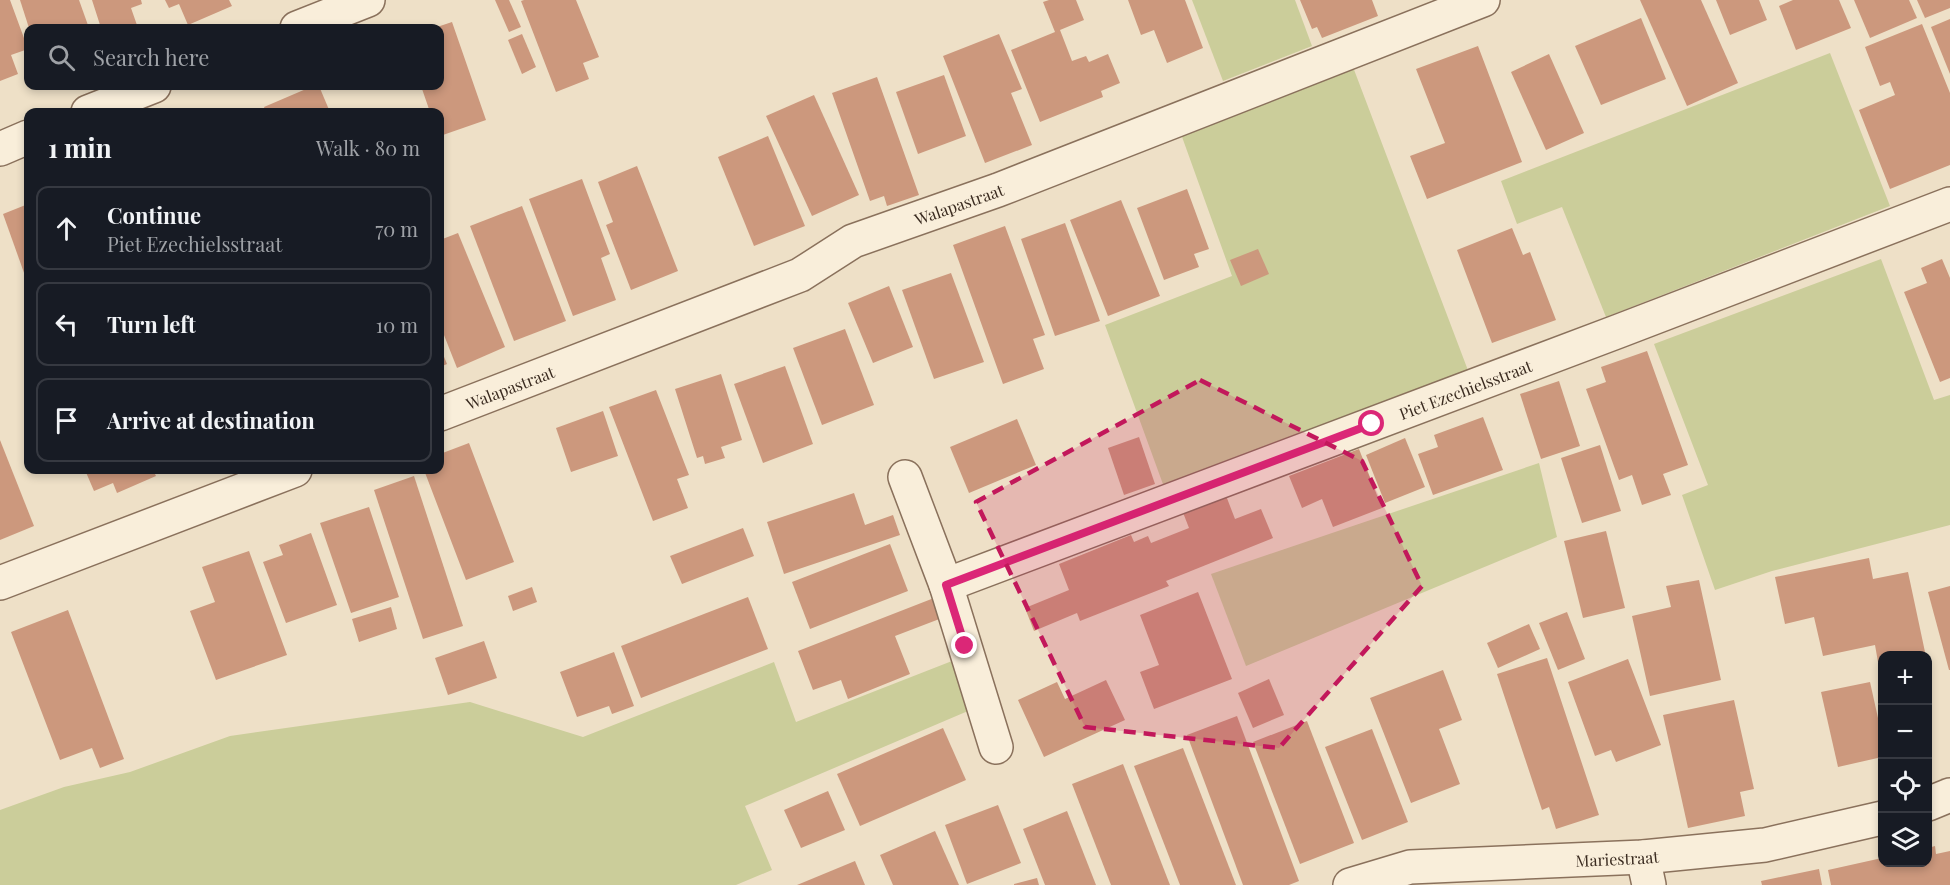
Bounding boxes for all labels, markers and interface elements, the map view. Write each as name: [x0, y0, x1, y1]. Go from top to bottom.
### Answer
search box: [24, 24, 444, 90]
icon: search: [45, 41, 78, 74]
text: Search here: [93, 42, 209, 72]
text: 1 min: [48, 130, 112, 165]
text: Walk · 80 m: [316, 134, 420, 161]
street label: Walapastraat: [910, 178, 1007, 229]
text: Continue: [107, 200, 201, 230]
icon: ahead: [50, 212, 83, 245]
text: 70 m: [375, 215, 418, 242]
text: Piet Ezechielsstraat: [107, 230, 282, 257]
icon: left: [50, 308, 83, 341]
text: Turn left: [107, 309, 196, 339]
text: 10 m: [376, 311, 418, 338]
street label: Piet Ezechielsstraat: [1396, 354, 1535, 424]
street label: Walapastraat: [462, 360, 557, 414]
icon: arrive: [50, 404, 83, 437]
text: Arrive at destination: [107, 405, 315, 435]
route start: [1358, 410, 1384, 436]
route end: [951, 632, 977, 658]
map controls: [1878, 651, 1932, 867]
button: +: [1878, 651, 1932, 705]
button: −: [1878, 705, 1932, 759]
button: locate: [1878, 759, 1932, 813]
button: layers: [1878, 813, 1932, 867]
street label: Mariestraat: [1575, 845, 1660, 870]

